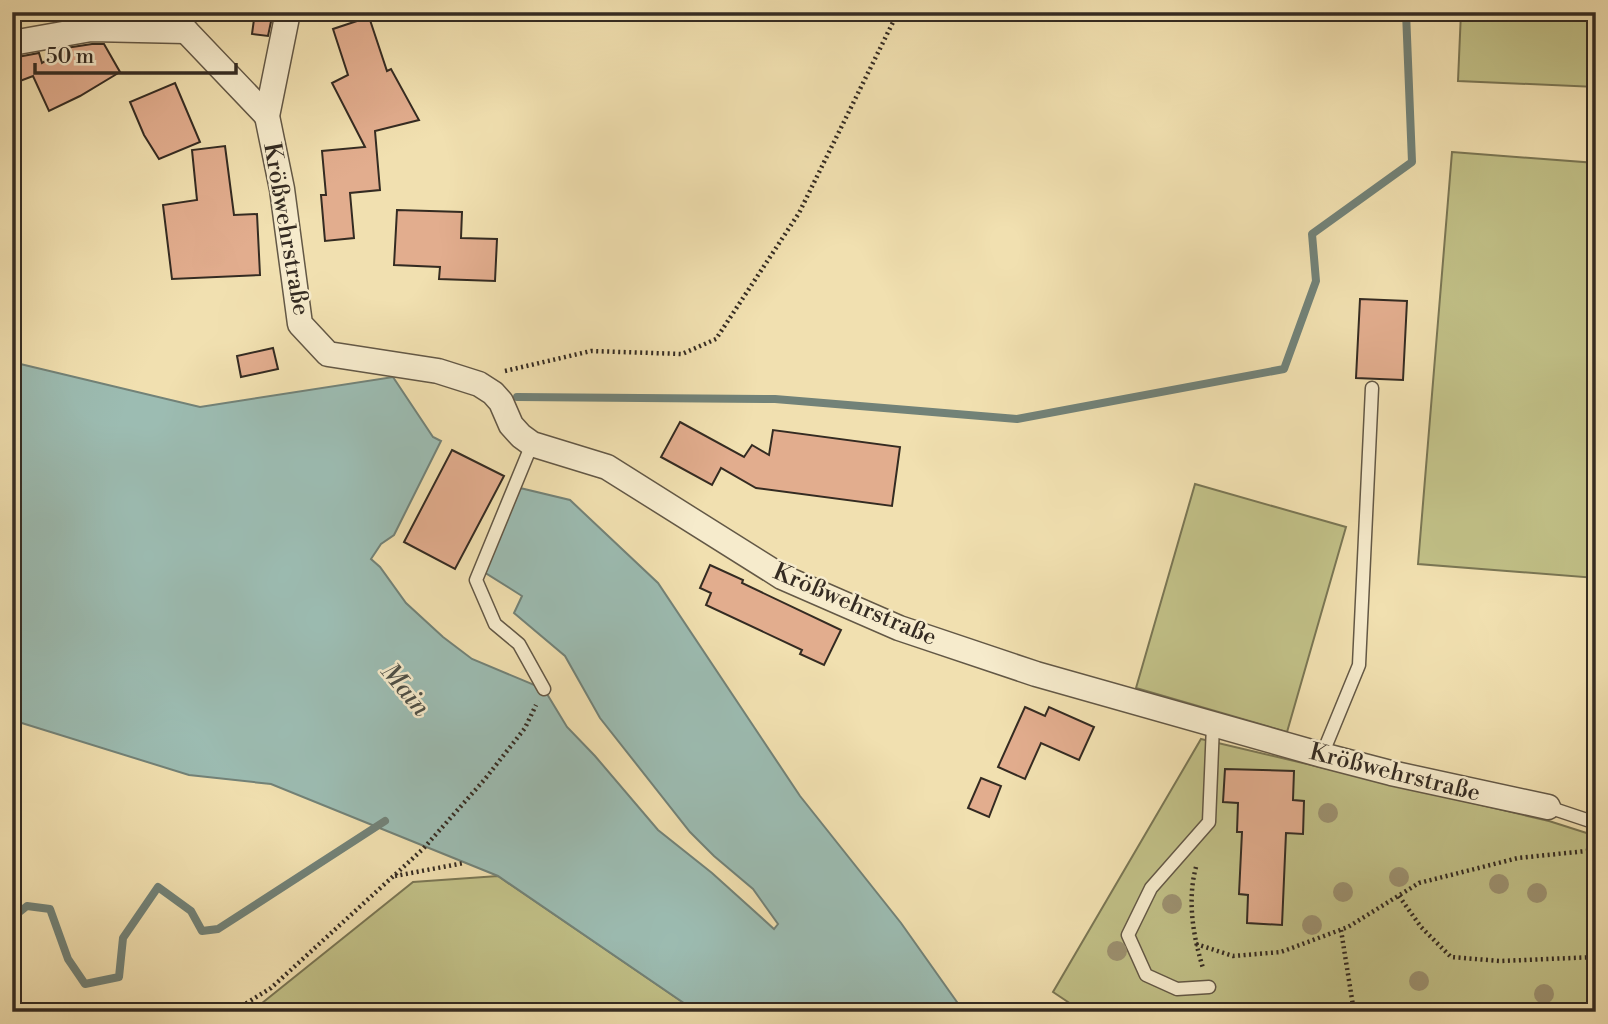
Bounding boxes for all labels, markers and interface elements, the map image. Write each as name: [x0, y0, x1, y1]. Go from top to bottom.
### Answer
scale bar: [35, 32, 236, 76]
text: 50 m: [46, 44, 94, 70]
street label: Krößwehrstraße: [256, 140, 316, 318]
street label: Krößwehrstraße: [768, 557, 941, 653]
water label: Main: [374, 656, 437, 723]
street label: Krößwehrstraße: [1306, 737, 1483, 809]

